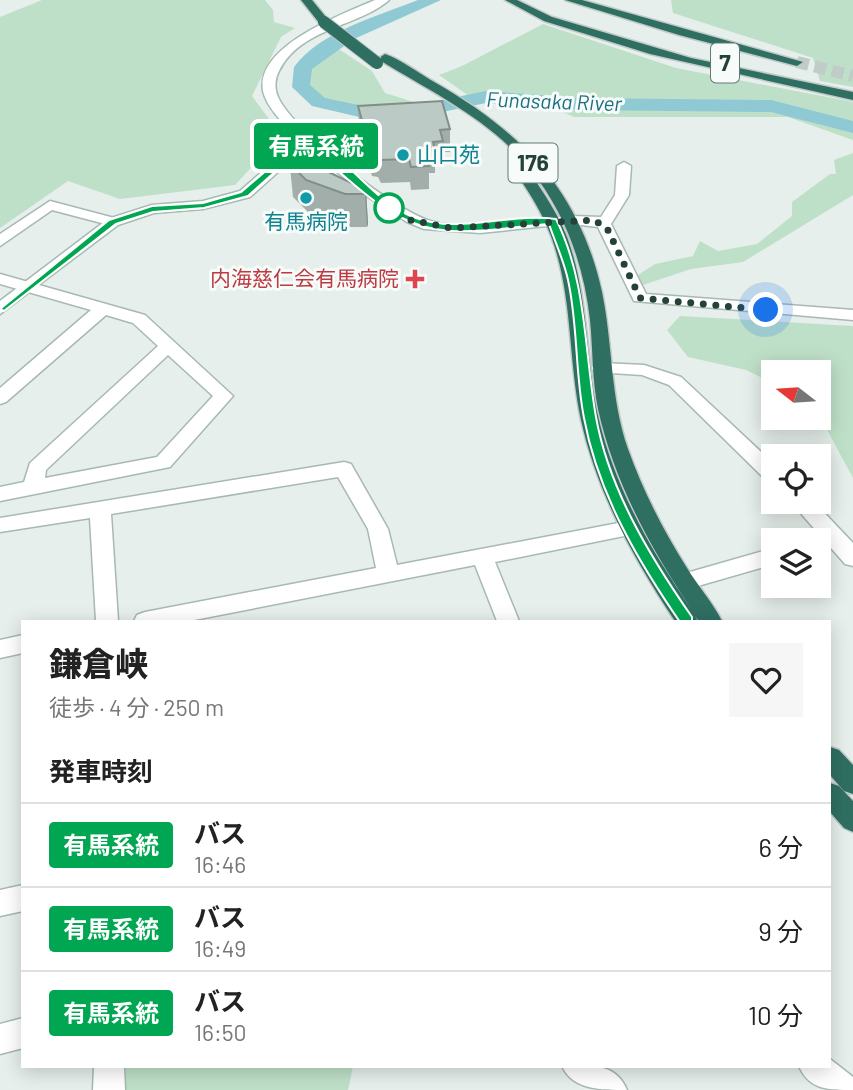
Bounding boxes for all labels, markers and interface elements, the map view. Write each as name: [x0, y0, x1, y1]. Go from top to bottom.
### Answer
road number: 7: [711, 44, 739, 82]
water label: Funasaka River: [486, 86, 623, 115]
line badge: 有馬系統: [267, 123, 365, 169]
text: 有馬系統: [268, 131, 364, 160]
place label: 山口苑: [417, 141, 480, 166]
road number: 176: [508, 144, 558, 182]
marker: 山口苑: [395, 147, 411, 163]
marker: 有馬病院: [298, 190, 314, 206]
unlabelled marker: [374, 193, 404, 223]
place label: 有馬病院: [264, 208, 348, 233]
place label: 内海慈仁会有馬病院: [210, 265, 399, 290]
marker: 内海慈仁会有馬病院: [405, 269, 425, 289]
your location: [748, 292, 783, 327]
north arrow: [761, 360, 831, 430]
map controls: [761, 360, 831, 598]
button: locate: [761, 444, 831, 514]
button: layers: [761, 528, 831, 598]
text: 鎌倉峡: [49, 643, 148, 683]
button: heart: [729, 643, 803, 717]
text: 徒歩 · 4 分 · 250 m: [49, 693, 224, 721]
text: 発車時刻: [49, 755, 153, 786]
text: バス: [194, 817, 246, 848]
text: 有馬系統: [63, 830, 159, 859]
text: 6 分: [758, 831, 803, 862]
text: 16:46: [194, 850, 246, 878]
text: バス: [194, 901, 246, 932]
text: 有馬系統: [63, 914, 159, 943]
text: 9 分: [758, 915, 803, 946]
text: 16:49: [194, 934, 246, 962]
text: バス: [194, 985, 246, 1016]
text: 有馬系統: [63, 998, 159, 1027]
text: 10 分: [748, 999, 803, 1030]
text: 16:50: [194, 1018, 247, 1046]

